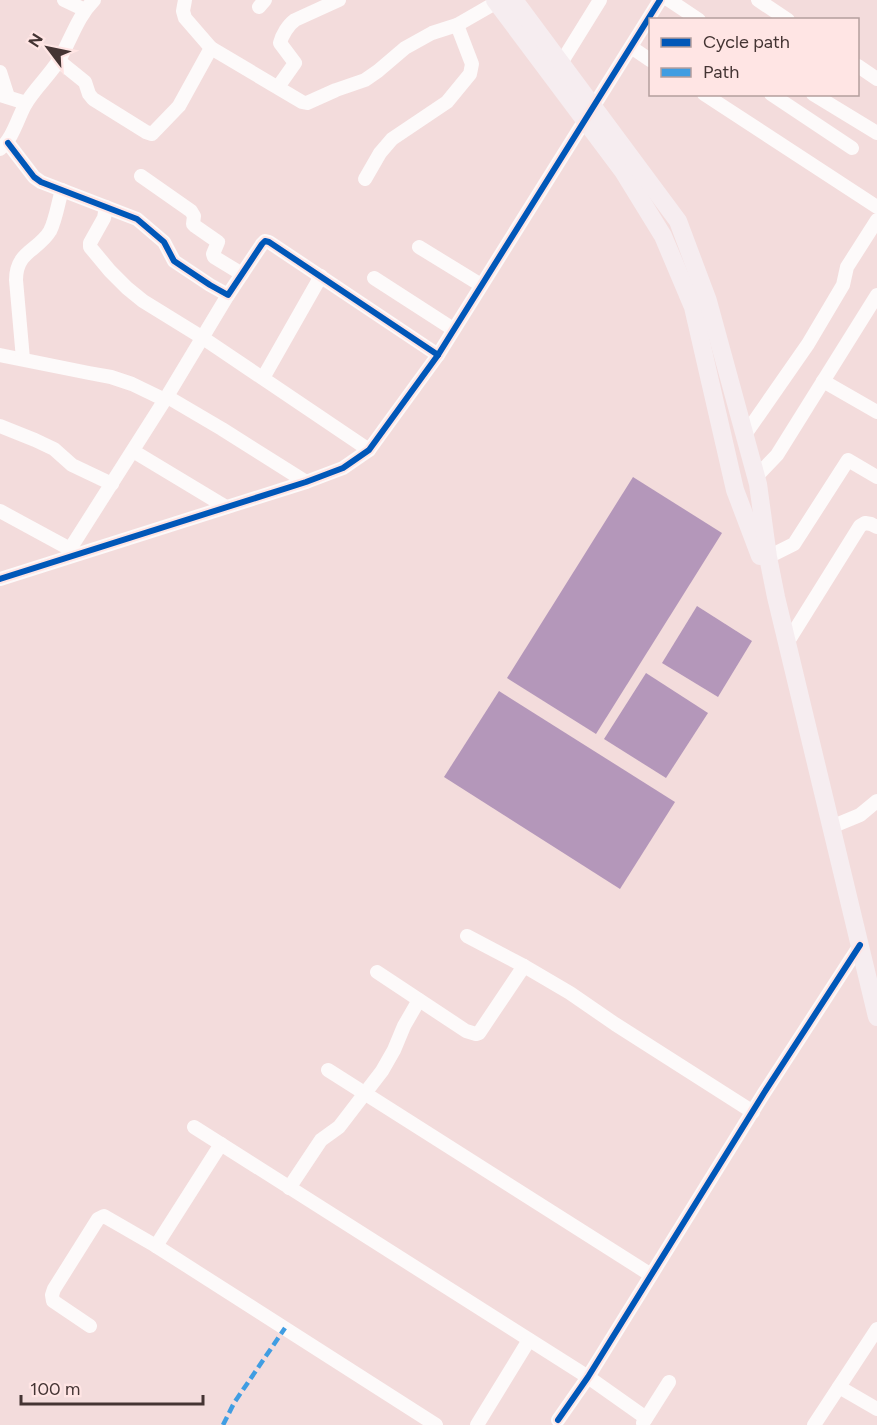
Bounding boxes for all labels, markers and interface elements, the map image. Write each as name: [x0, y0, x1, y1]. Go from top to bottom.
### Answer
north arrow: [18, 18, 78, 78]
legend: [649, 18, 859, 96]
text: N: [24, 30, 47, 51]
text: Cycle path: [703, 31, 790, 53]
text: Path: [703, 61, 739, 83]
scale bar: [21, 1368, 202, 1406]
text: 100 m: [30, 1378, 80, 1400]

